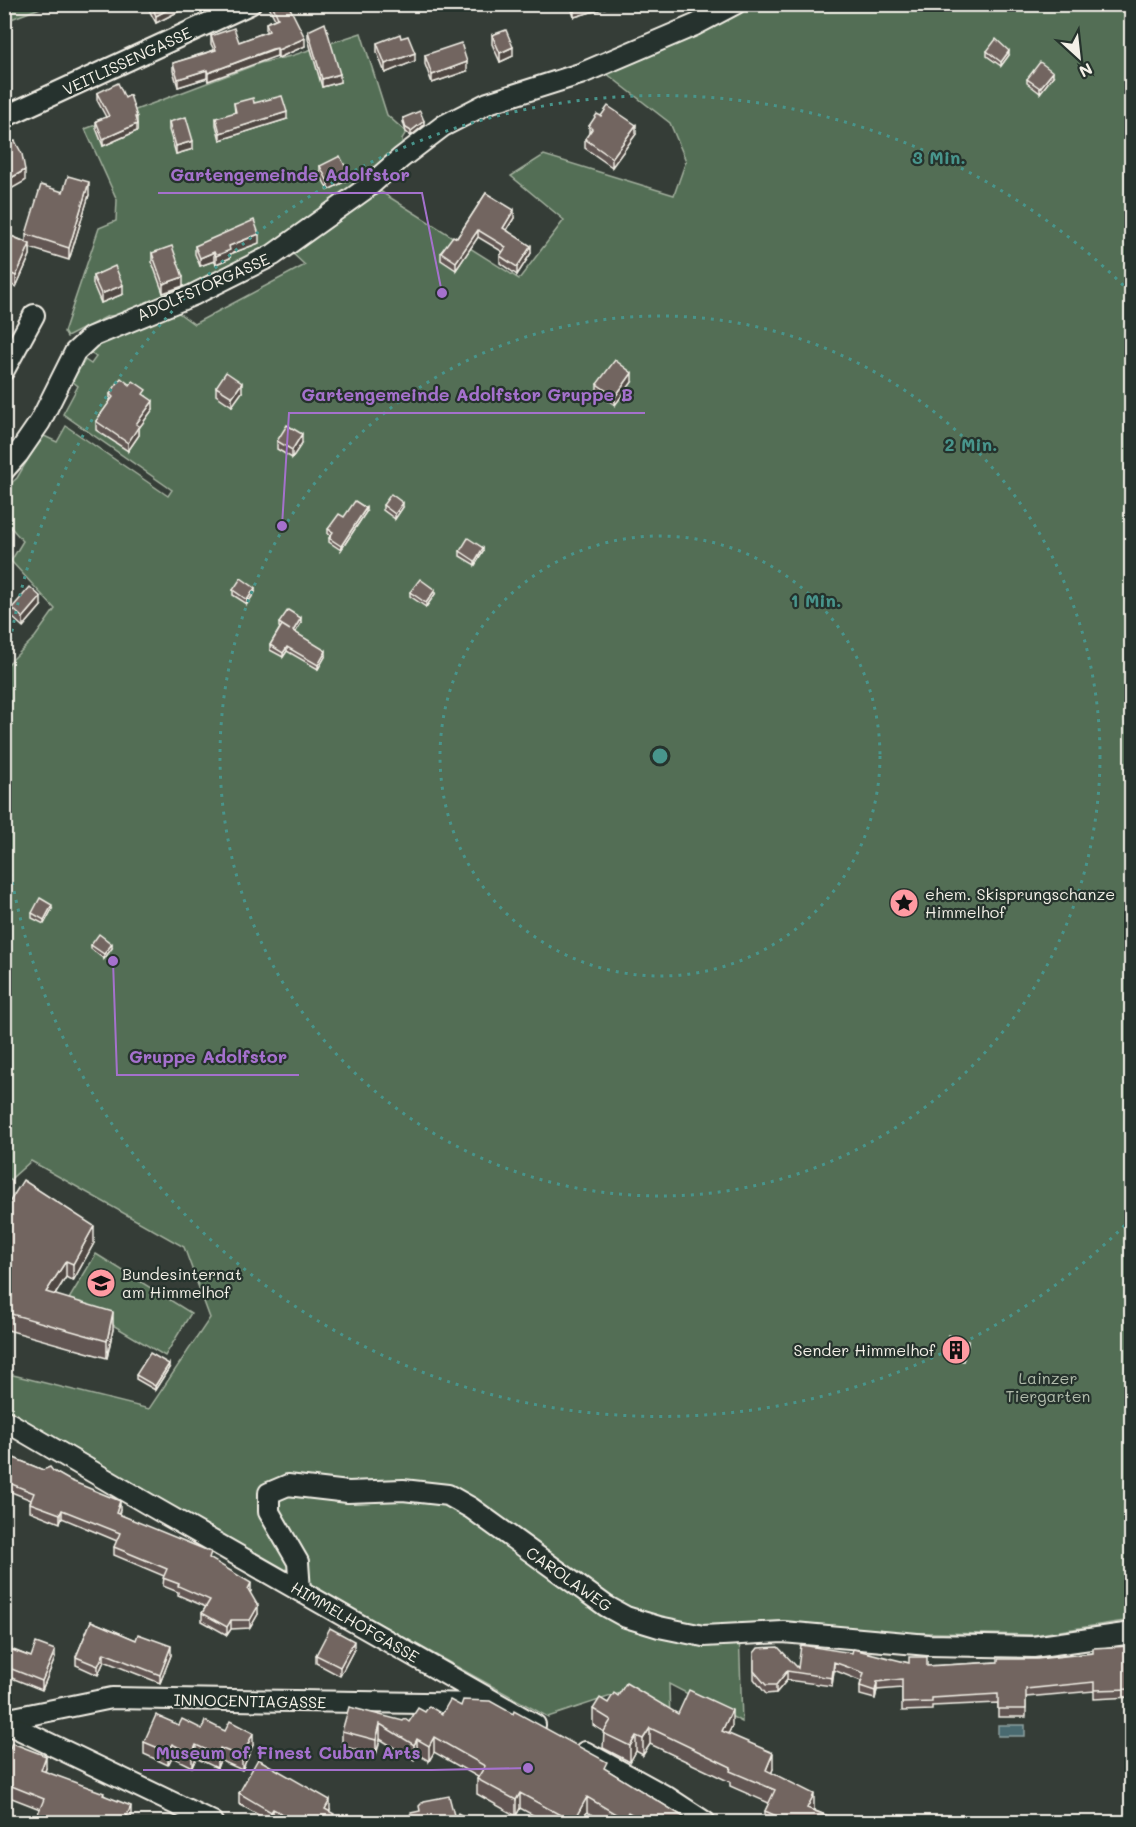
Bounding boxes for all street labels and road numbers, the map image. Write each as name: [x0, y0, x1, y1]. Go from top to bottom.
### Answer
street label: VEITLISSENGASSE: [59, 21, 195, 100]
street label: ADOLFSTORGASSE: [133, 248, 272, 325]
street label: CAROLAWEG: [522, 1541, 616, 1616]
street label: HIMMELHOFGASSE: [287, 1576, 423, 1667]
street label: INNOCENTIAGASSE: [173, 1689, 327, 1712]

